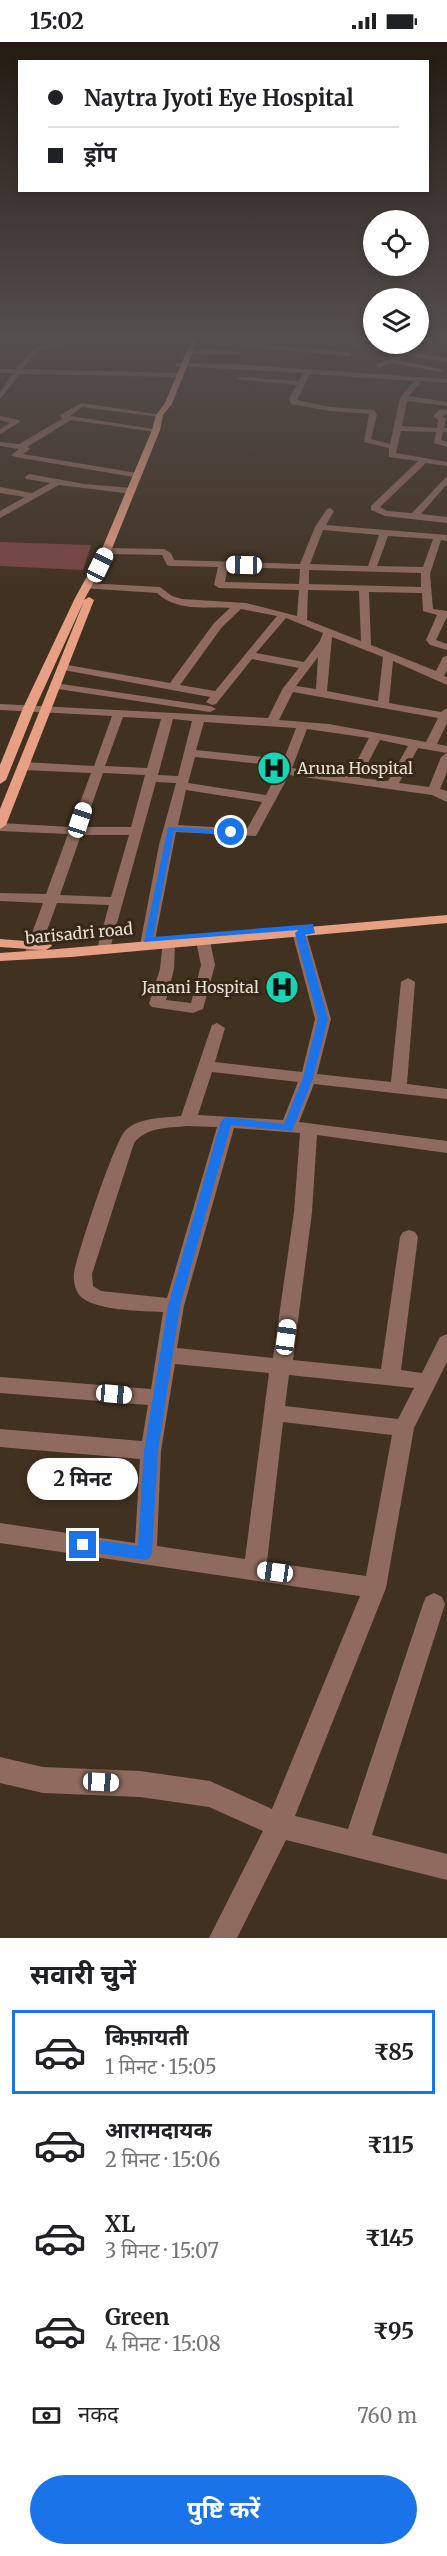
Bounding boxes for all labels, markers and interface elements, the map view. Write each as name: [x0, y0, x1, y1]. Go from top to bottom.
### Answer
text: 15:02: [30, 7, 84, 35]
text: Naytra Jyoti Eye Hospital: [84, 84, 354, 112]
text: ड्रॉप: [84, 140, 117, 168]
map controls: [363, 210, 429, 354]
button: locate: [363, 210, 429, 276]
button: layers: [363, 288, 429, 354]
car: [84, 545, 116, 585]
car: [226, 556, 262, 574]
hospital icon: Aruna Hospital: [256, 750, 292, 786]
place label: Aruna Hospital: [296, 758, 413, 778]
car: [66, 800, 94, 840]
route start: [217, 818, 244, 845]
street label: barisadri road: [23, 918, 134, 948]
hospital icon: Janani Hospital: [264, 969, 300, 1005]
place label: Janani Hospital: [141, 977, 259, 997]
car: [275, 1318, 297, 1356]
car: [95, 1383, 133, 1405]
callout: 2 मिनट: [28, 1458, 138, 1500]
text: 2 मिनट: [53, 1466, 112, 1491]
route end: [69, 1531, 96, 1558]
car: [256, 1561, 294, 1583]
car: [83, 1772, 119, 1792]
text: सवारी चुनें: [30, 1957, 136, 1991]
text: किफ़ायती: [105, 2023, 189, 2051]
icon: car: [33, 2025, 87, 2079]
text: ₹85: [374, 2038, 414, 2066]
text: 1 मिनट · 15:05: [105, 2054, 217, 2079]
text: आरामदायक: [105, 2116, 212, 2144]
icon: car: [33, 2118, 87, 2172]
text: ₹115: [367, 2131, 414, 2159]
text: 2 मिनट · 15:06: [105, 2147, 220, 2172]
text: XL: [105, 2210, 135, 2238]
icon: car: [33, 2211, 87, 2265]
text: ₹145: [365, 2224, 414, 2252]
text: 3 मिनट · 15:07: [105, 2238, 219, 2263]
text: Green: [105, 2303, 169, 2331]
icon: car: [33, 2304, 87, 2358]
text: ₹95: [373, 2317, 414, 2345]
text: 4 मिनट · 15:08: [105, 2331, 221, 2356]
icon: cash: [30, 2399, 63, 2432]
text: नकद: [78, 2400, 119, 2428]
text: 760 m: [357, 2403, 417, 2428]
button: पुष्टि करें: [30, 2475, 417, 2544]

